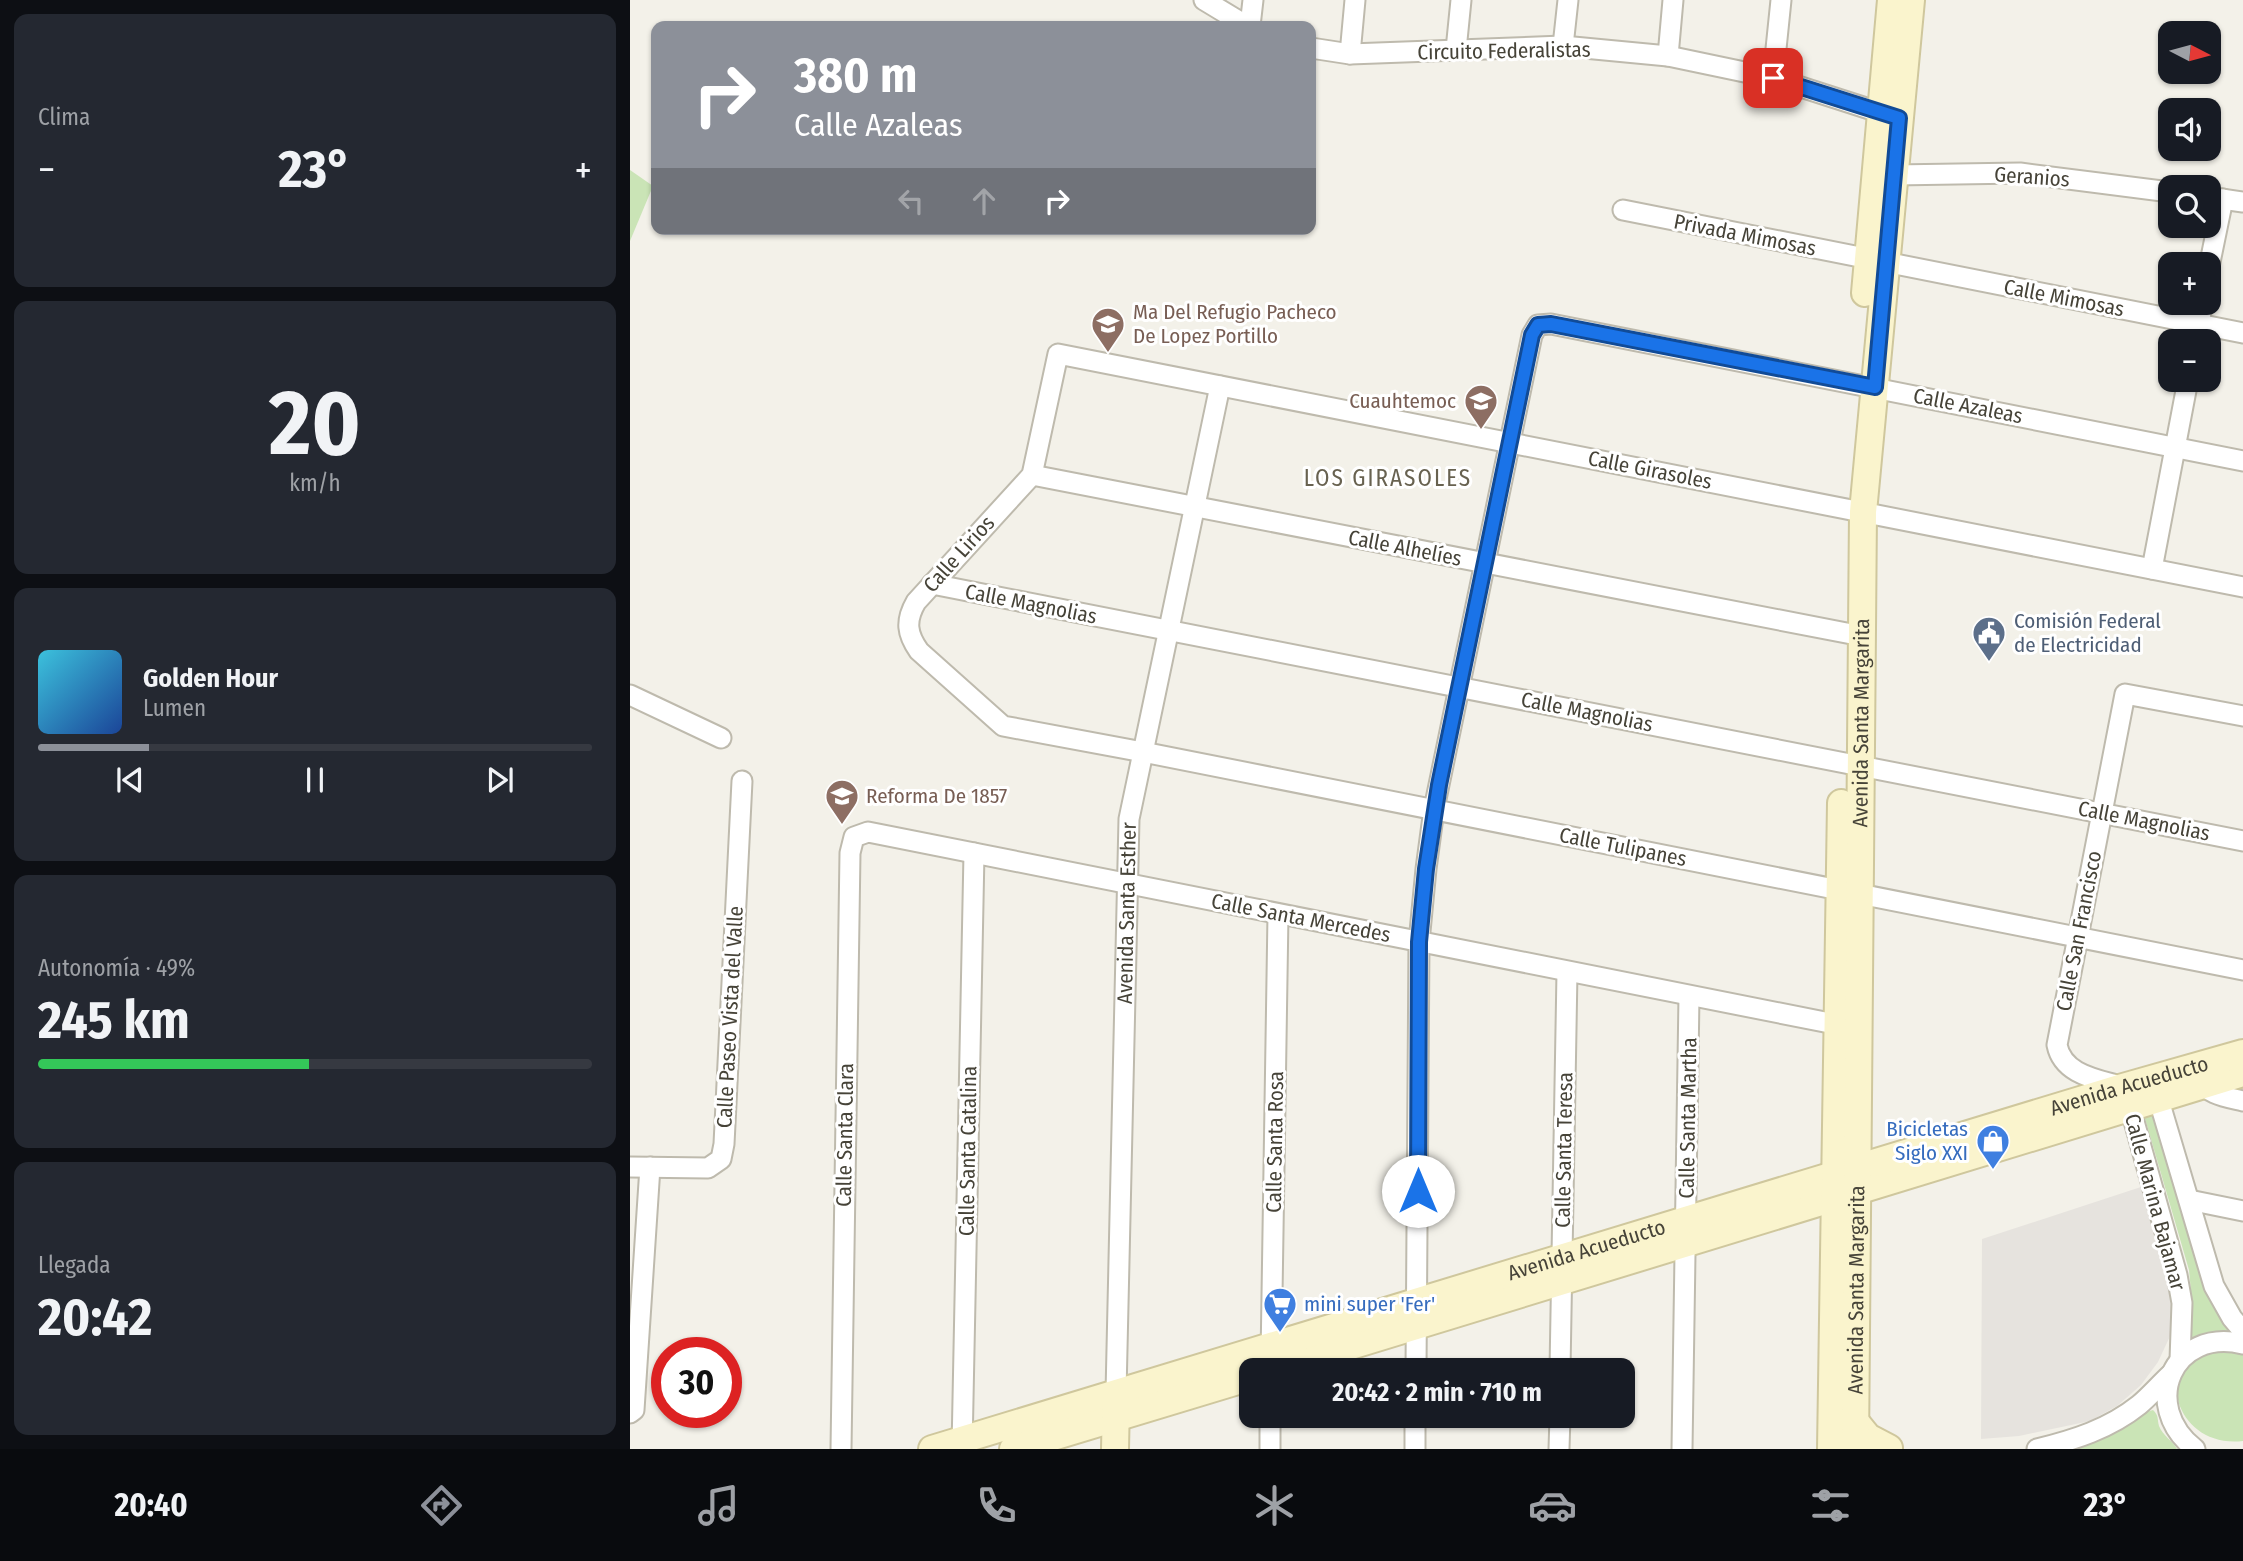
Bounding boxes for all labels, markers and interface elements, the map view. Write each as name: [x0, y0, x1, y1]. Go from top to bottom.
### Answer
north arrow: [2158, 21, 2221, 84]
map controls: [2158, 21, 2221, 392]
street label: Circuito Federalistas: [1417, 36, 1591, 66]
text: 380 m: [794, 46, 917, 105]
pin: [1743, 48, 1803, 108]
icon: right: [679, 49, 770, 140]
icon: arrive: [1754, 59, 1792, 97]
button: sound: [2158, 98, 2221, 161]
text: Clima: [38, 103, 90, 131]
text: Calle Azaleas: [794, 106, 963, 144]
text: 23°: [278, 138, 351, 201]
text: −: [38, 147, 55, 193]
text: +: [575, 147, 592, 193]
street label: Geranios: [1993, 161, 2071, 193]
button: search: [2158, 175, 2221, 238]
icon: left: [892, 182, 930, 220]
icon: ahead: [965, 182, 1003, 220]
icon: right: [1038, 182, 1076, 220]
street label: Privada Mimosas: [1672, 208, 1818, 262]
button: +: [2158, 252, 2221, 315]
street label: Calle Mimosas: [2002, 274, 2126, 322]
place label: Ma Del Refugio Pacheco De Lopez Portillo: [1133, 299, 1337, 349]
school or university icon: Ma Del Refugio Pacheco De Lopez Portillo: [1089, 305, 1127, 354]
button: −: [2158, 329, 2221, 392]
text: 20: [269, 369, 361, 478]
school or university icon: Cuauhtemoc: [1462, 382, 1500, 431]
street label: Calle Azaleas: [1911, 383, 2025, 429]
place label: Cuauhtemoc: [1349, 388, 1456, 414]
street label: Calle Girasoles: [1586, 445, 1714, 495]
district label: LOS GIRASOLES: [1304, 464, 1472, 492]
text: km/h: [289, 469, 341, 497]
street label: Calle Lirios: [918, 510, 1000, 598]
street label: Calle Alhelíes: [1346, 524, 1464, 572]
street label: Calle Magnolias: [963, 578, 1099, 630]
place label: Comisión Federal de Electricidad: [2014, 608, 2161, 658]
public building icon: Comisión Federal de Electricidad: [1970, 614, 2008, 663]
street label: Avenida Santa Margarita: [1847, 618, 1875, 828]
text: Golden Hour: [143, 663, 278, 694]
street label: Calle Magnolias: [1519, 686, 1655, 738]
text: Lumen: [143, 694, 206, 722]
icon: previous: [111, 761, 149, 799]
icon: pause: [296, 761, 334, 799]
icon: next: [481, 761, 519, 799]
school or university icon: Reforma De 1857: [823, 777, 861, 826]
place label: Reforma De 1857: [866, 783, 1007, 809]
street label: Calle Magnolias: [2076, 795, 2212, 847]
street label: Avenida Santa Esther: [1112, 821, 1142, 1004]
street label: Calle Tulipanes: [1557, 822, 1689, 872]
street label: Calle San Francisco: [2051, 849, 2107, 1013]
street label: Calle Santa Mercedes: [1209, 888, 1393, 948]
street label: Calle Paseo Vista del Valle: [711, 905, 749, 1129]
text: Autonomía · 49%: [38, 954, 195, 982]
text: 245 km: [38, 989, 190, 1052]
street label: Calle Santa Martha: [1674, 1037, 1702, 1199]
street label: Avenida Acueducto: [2047, 1050, 2211, 1121]
street label: Calle Santa Clara: [831, 1063, 859, 1207]
street label: Calle Santa Catalina: [954, 1066, 982, 1236]
street label: Calle Santa Rosa: [1261, 1071, 1289, 1213]
street label: Calle Santa Teresa: [1550, 1072, 1578, 1228]
street label: Calle Marina Bajamar: [2119, 1111, 2191, 1294]
place label: Bicicletas Siglo XXI: [1886, 1116, 1968, 1166]
shop icon: Bicicletas Siglo XXI: [1974, 1122, 2012, 1171]
position arrow: [1381, 1154, 1455, 1228]
street label: Avenida Santa Margarita: [1842, 1185, 1870, 1395]
street label: Avenida Acueducto: [1504, 1214, 1669, 1286]
text: Llegada: [38, 1251, 110, 1279]
supermarket icon: mini super 'Fer': [1261, 1285, 1299, 1334]
text: 20:42: [38, 1286, 152, 1349]
place label: mini super 'Fer': [1304, 1291, 1435, 1317]
speed limit sign: 30: [651, 1337, 742, 1428]
text: 20:42 · 2 min · 710 m: [1332, 1377, 1542, 1408]
icon: directions: [417, 1481, 466, 1530]
icon: music: [694, 1481, 743, 1530]
icon: phone: [972, 1481, 1021, 1530]
icon: climate: [1250, 1481, 1299, 1530]
icon: car: [1528, 1481, 1577, 1530]
icon: filters: [1806, 1481, 1855, 1530]
text: 20:40: [114, 1486, 188, 1524]
text: 23°: [2084, 1486, 2129, 1524]

